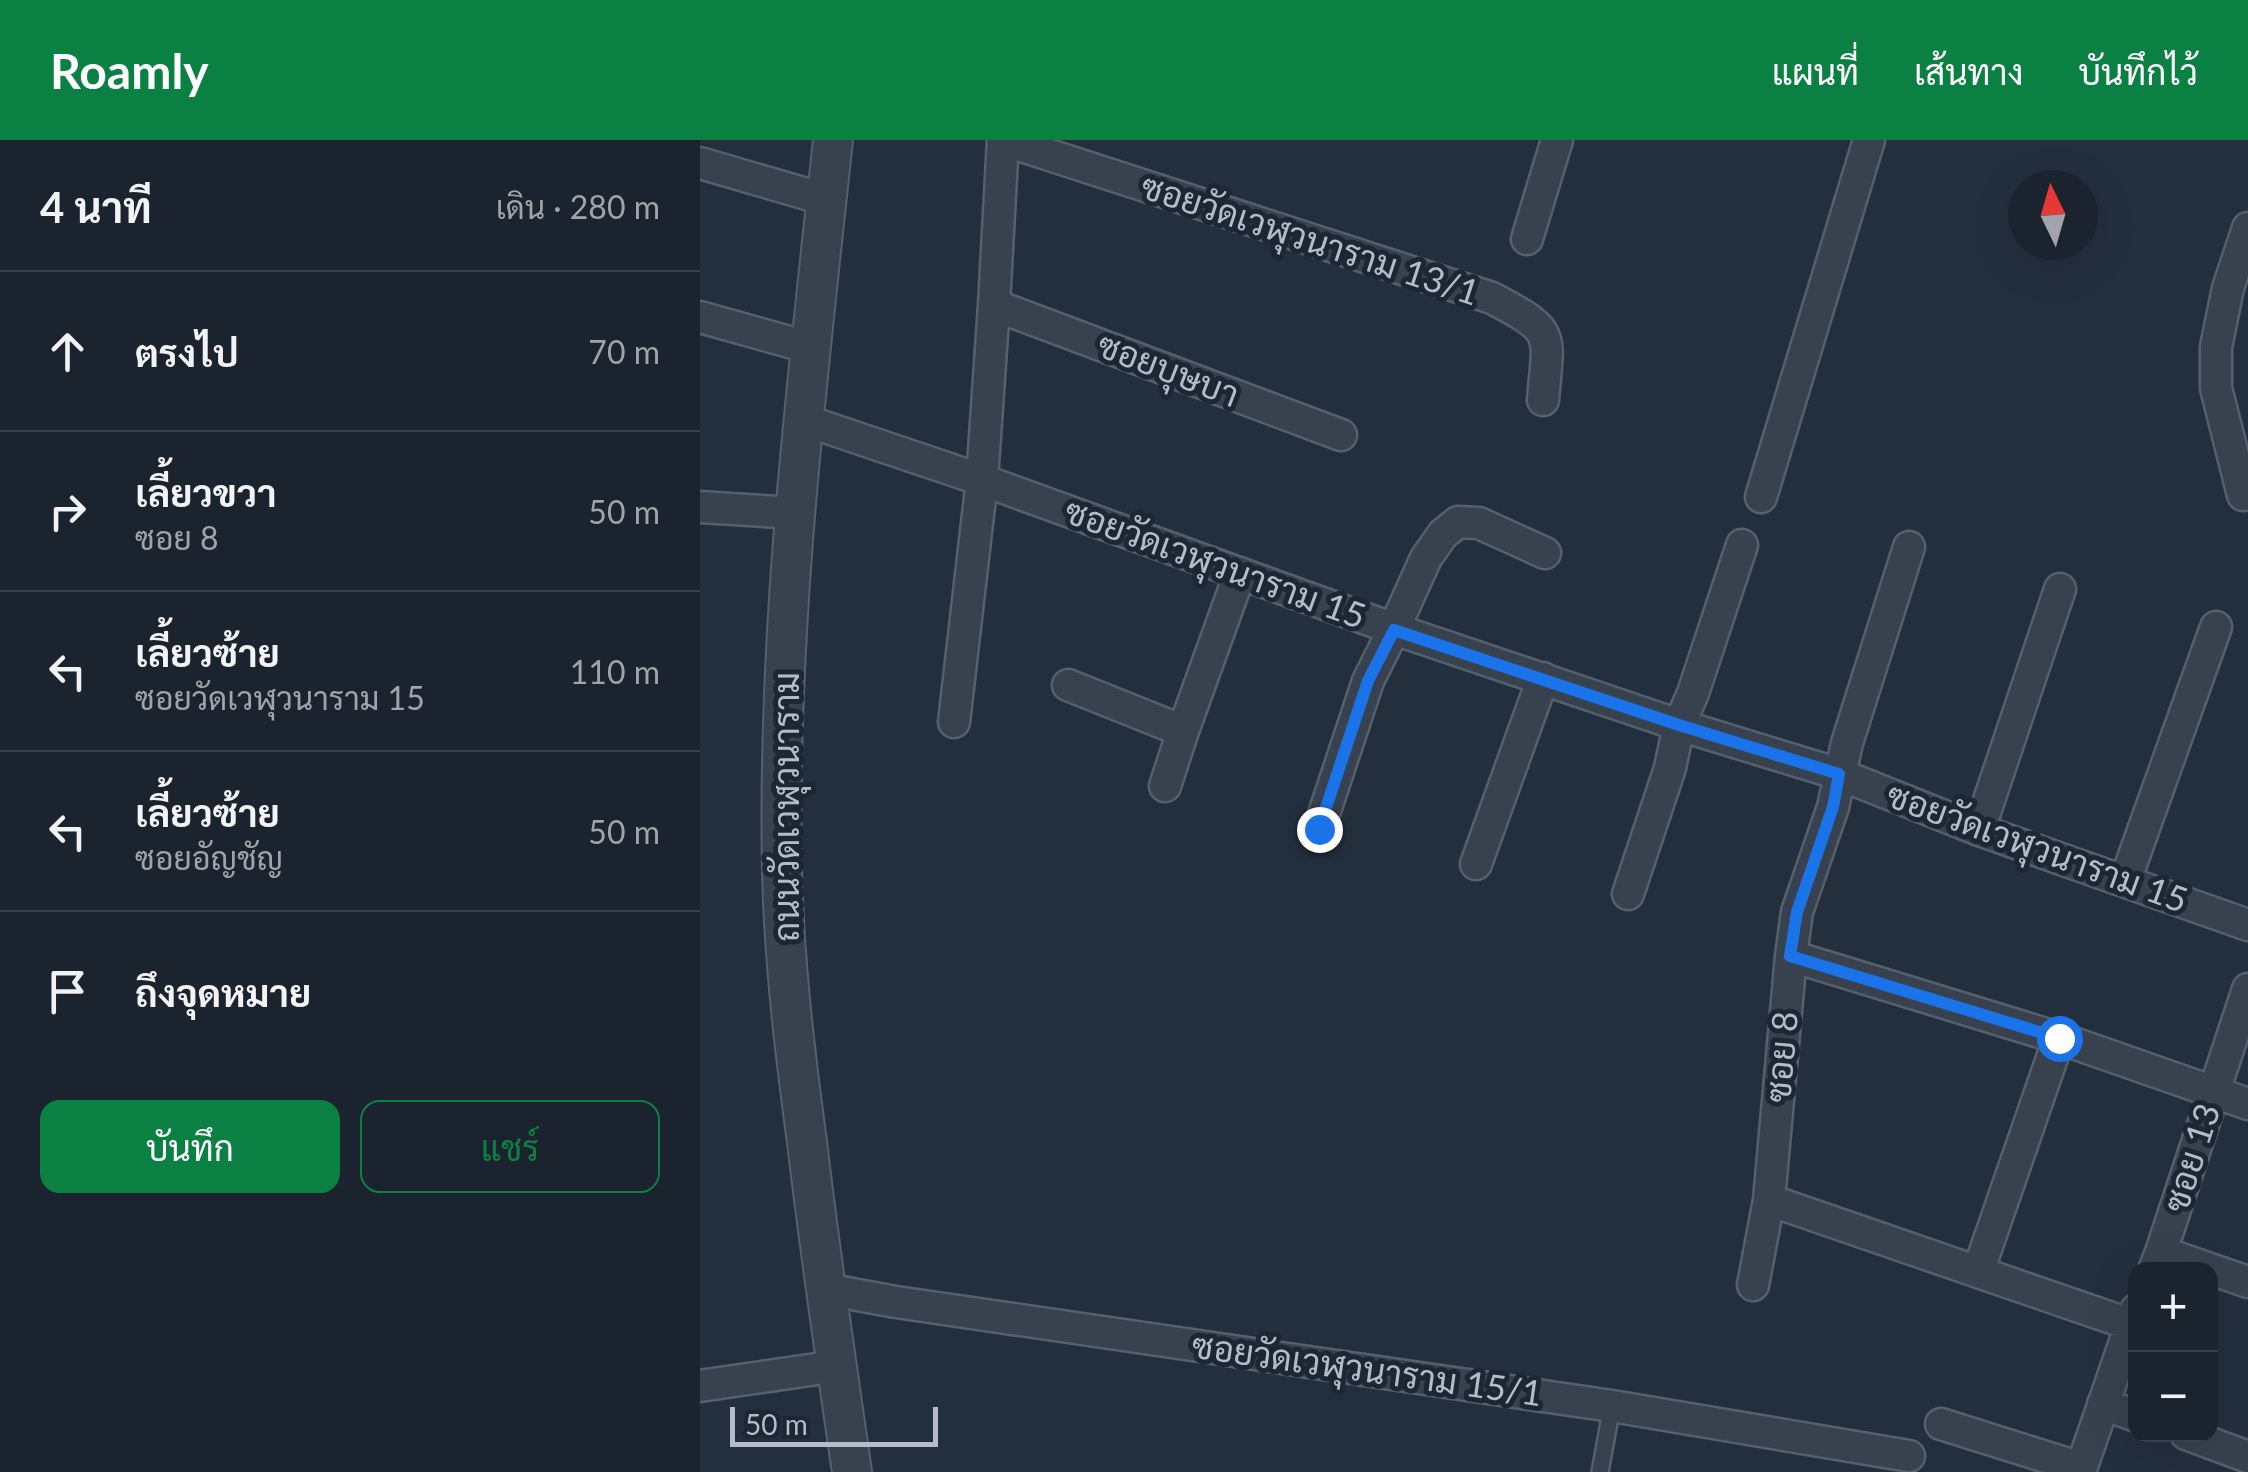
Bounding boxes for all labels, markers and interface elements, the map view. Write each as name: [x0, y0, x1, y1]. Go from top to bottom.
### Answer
text: Roamly: [50, 42, 209, 99]
text: แผนที่: [1772, 50, 1859, 92]
text: เส้นทาง: [1914, 50, 2023, 92]
text: บันทึกไว้: [2078, 50, 2198, 92]
street label: ซอยวัดเวฬุวนาราม 13/1: [1135, 164, 1485, 317]
north arrow: [2008, 170, 2098, 260]
text: 4 นาที: [40, 182, 152, 232]
text: เดิน · 280 m: [496, 187, 660, 226]
street label: ซอยบุษบา: [1090, 322, 1245, 419]
icon: ahead: [40, 324, 95, 379]
text: ตรงไป: [135, 329, 239, 375]
text: 70 m: [588, 332, 660, 371]
text: เลี้ยวขวา: [135, 469, 277, 515]
icon: right: [40, 484, 95, 539]
street label: ซอยวัดเวฬุวนาราม 15: [1058, 488, 1372, 641]
text: 50 m: [588, 492, 660, 531]
text: ซอย 8: [135, 518, 219, 557]
text: เลี้ยวซ้าย: [135, 629, 280, 675]
icon: left: [40, 644, 95, 699]
text: 110 m: [570, 652, 660, 691]
street label: ถนนวัดเวฬุวนาราม: [764, 672, 811, 942]
text: ซอยวัดเวฬุวนาราม 15: [135, 678, 425, 717]
street label: ซอยวัดเวฬุวนาราม 15: [1880, 772, 2194, 925]
text: เลี้ยวซ้าย: [135, 789, 280, 835]
icon: left: [40, 804, 95, 859]
route end: [1297, 807, 1343, 853]
text: 50 m: [588, 812, 660, 851]
text: ซอยอัญชัญ: [135, 838, 283, 877]
icon: arrive: [40, 964, 95, 1019]
text: ถึงจุดหมาย: [135, 969, 311, 1015]
street label: ซอย 8: [1755, 1009, 1805, 1104]
route start: [2037, 1016, 2083, 1062]
street label: ซอย 13: [2153, 1098, 2227, 1217]
button: บันทึก: [40, 1100, 340, 1193]
button: แชร์: [360, 1100, 660, 1193]
map controls: [2128, 1262, 2218, 1442]
button: +: [2128, 1262, 2218, 1352]
street label: ซอยวัดเวฬุวนาราม 15/1: [1189, 1323, 1545, 1418]
button: −: [2128, 1352, 2218, 1442]
scale bar: [730, 1402, 938, 1446]
text: 50 m: [745, 1407, 808, 1441]

